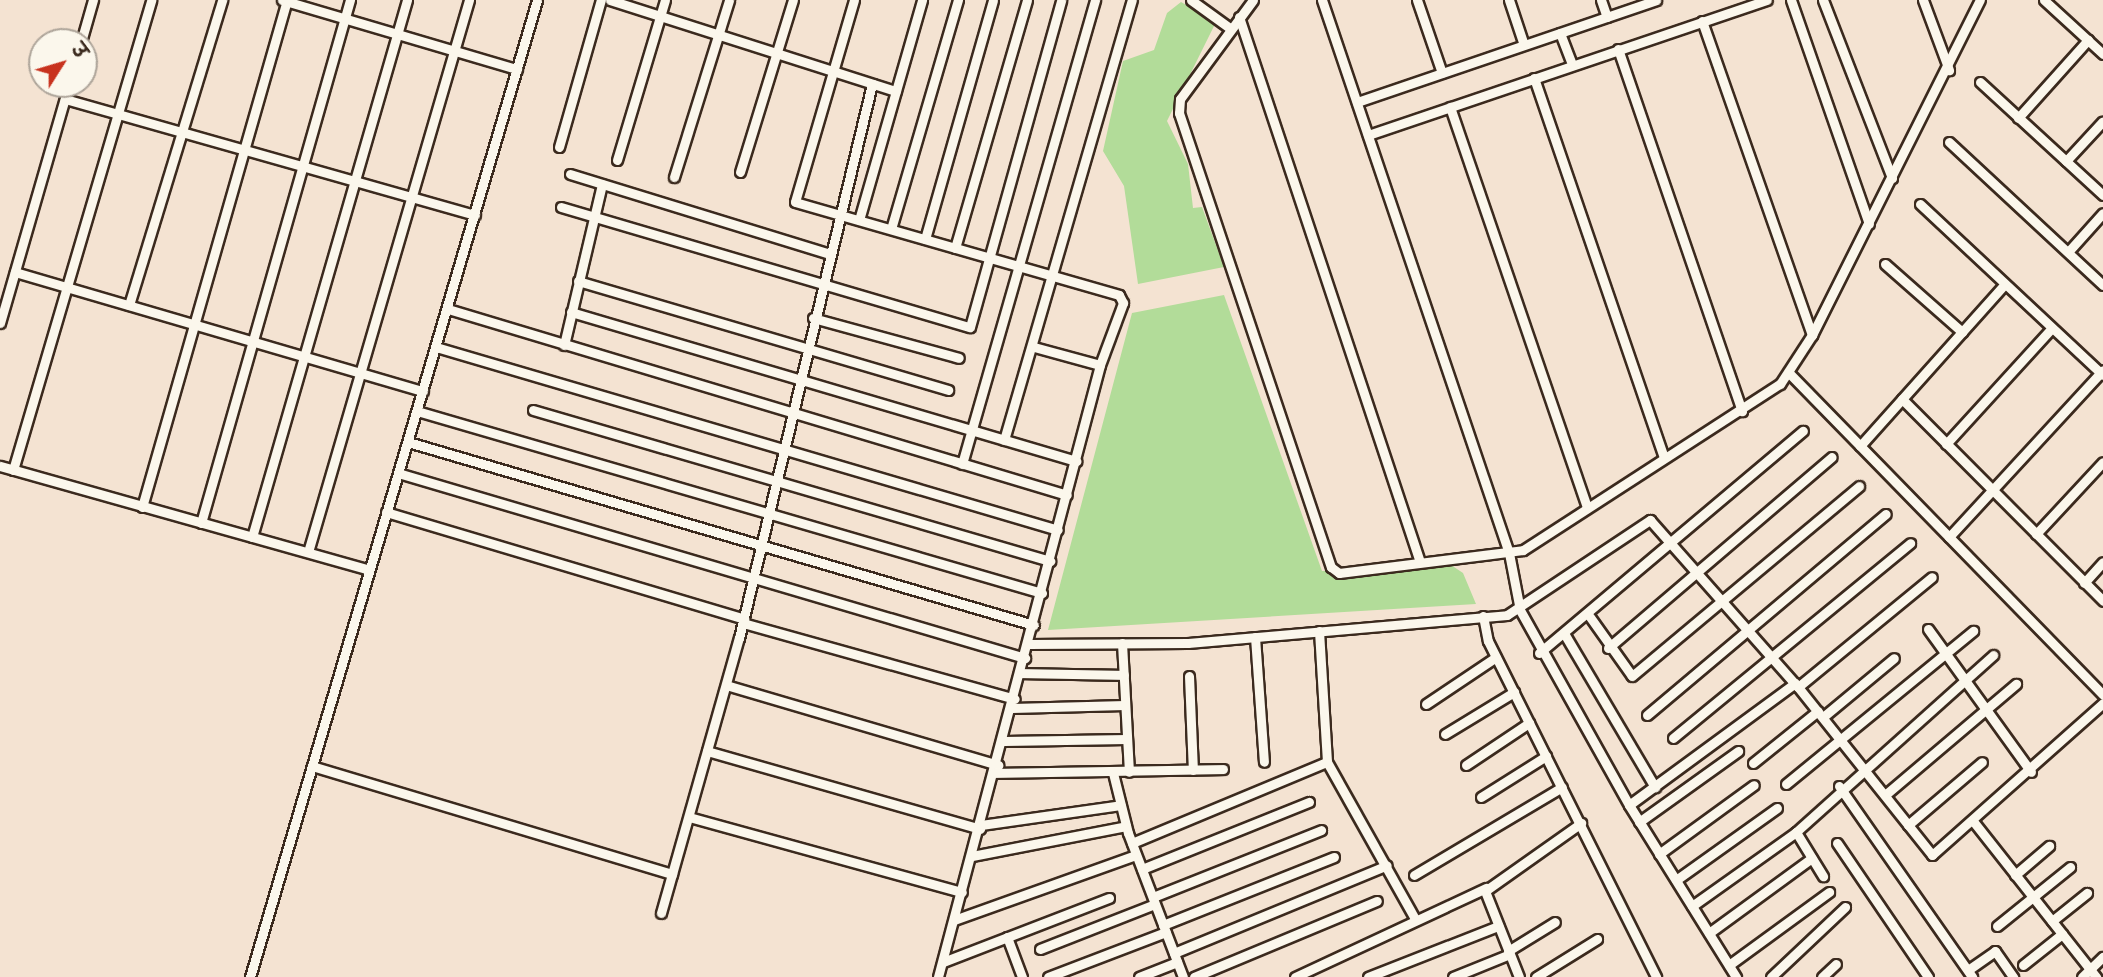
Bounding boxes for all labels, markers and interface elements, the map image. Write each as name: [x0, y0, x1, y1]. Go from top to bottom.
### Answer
north arrow: [28, 28, 98, 98]
text: उ: [64, 38, 93, 64]

